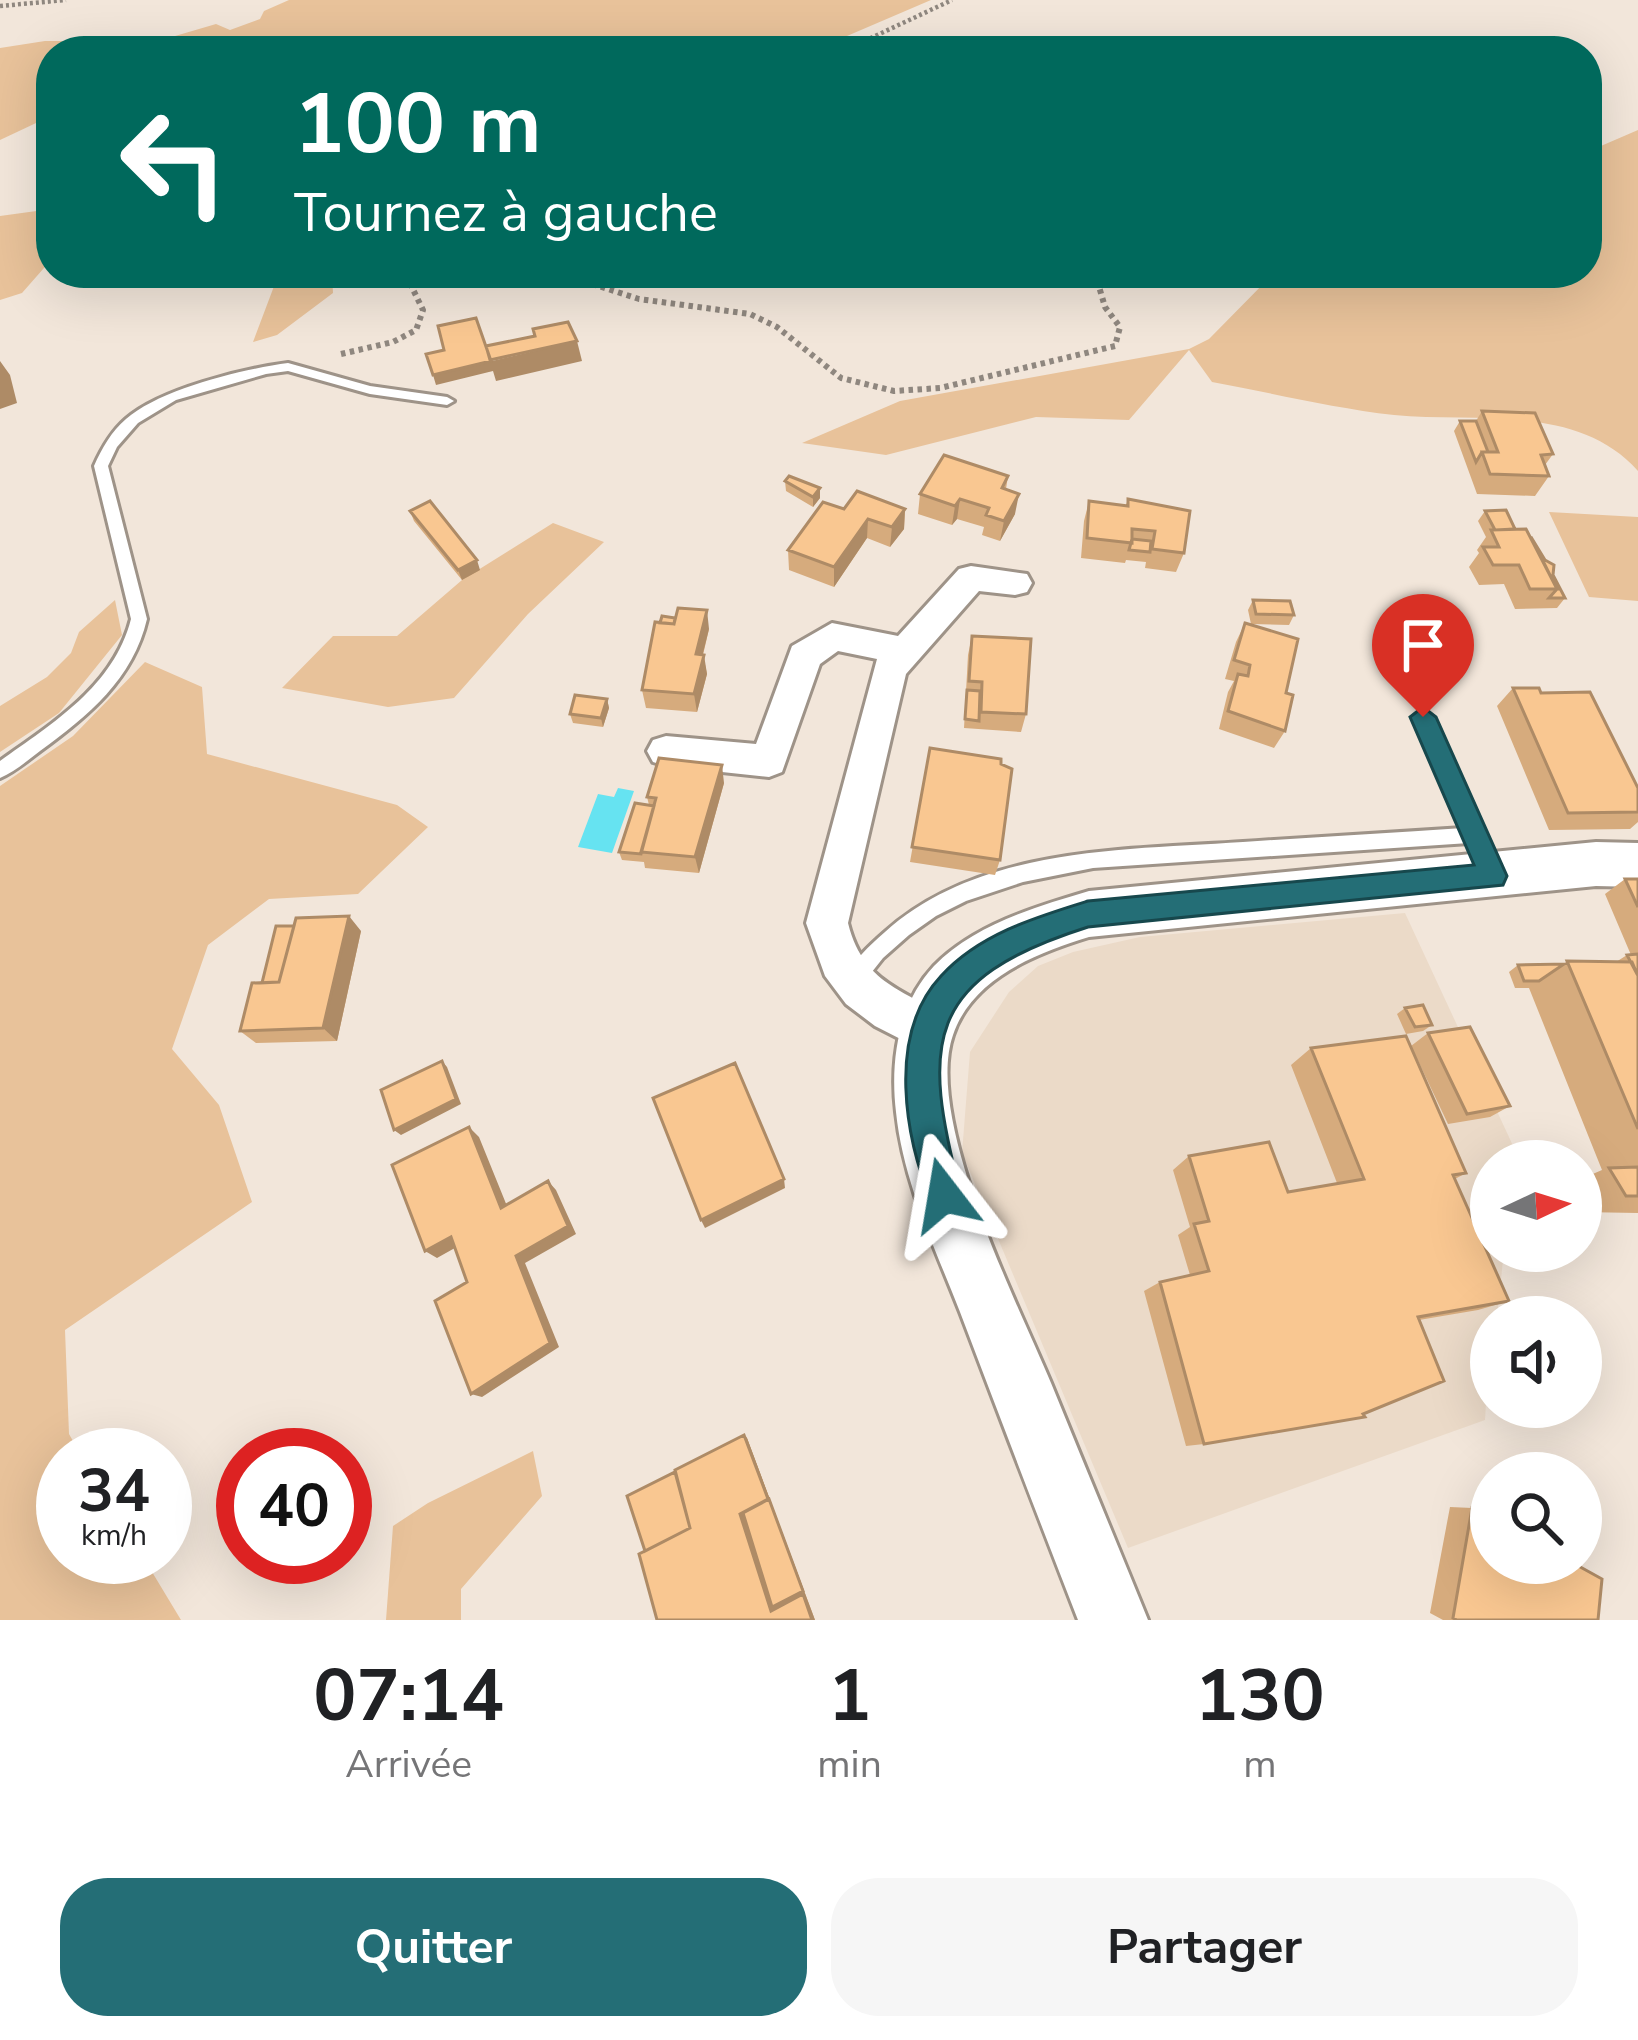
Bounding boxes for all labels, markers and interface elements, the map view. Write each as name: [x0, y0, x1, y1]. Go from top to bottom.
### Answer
text: 100 m: [294, 67, 542, 182]
icon: left: [96, 84, 252, 240]
text: Tournez à gauche: [294, 176, 718, 250]
pin: [1372, 594, 1474, 717]
icon: arrive: [1390, 612, 1456, 678]
position arrow: [881, 1132, 1007, 1258]
north arrow: [1470, 1140, 1602, 1272]
map controls: [1470, 1140, 1602, 1584]
button: sound: [1470, 1296, 1602, 1428]
speed limit sign: 40: [216, 1428, 372, 1584]
text: 34: [78, 1450, 150, 1532]
button: search: [1470, 1452, 1602, 1584]
text: km/h: [81, 1515, 147, 1556]
text: 07:14: [313, 1647, 504, 1745]
text: 1: [828, 1647, 871, 1745]
text: 130: [1195, 1647, 1325, 1745]
text: Arrivée: [345, 1738, 472, 1791]
text: min: [817, 1738, 882, 1791]
text: m: [1243, 1738, 1277, 1791]
button: Quitter: [60, 1878, 807, 2016]
button: Partager: [831, 1878, 1578, 2016]

